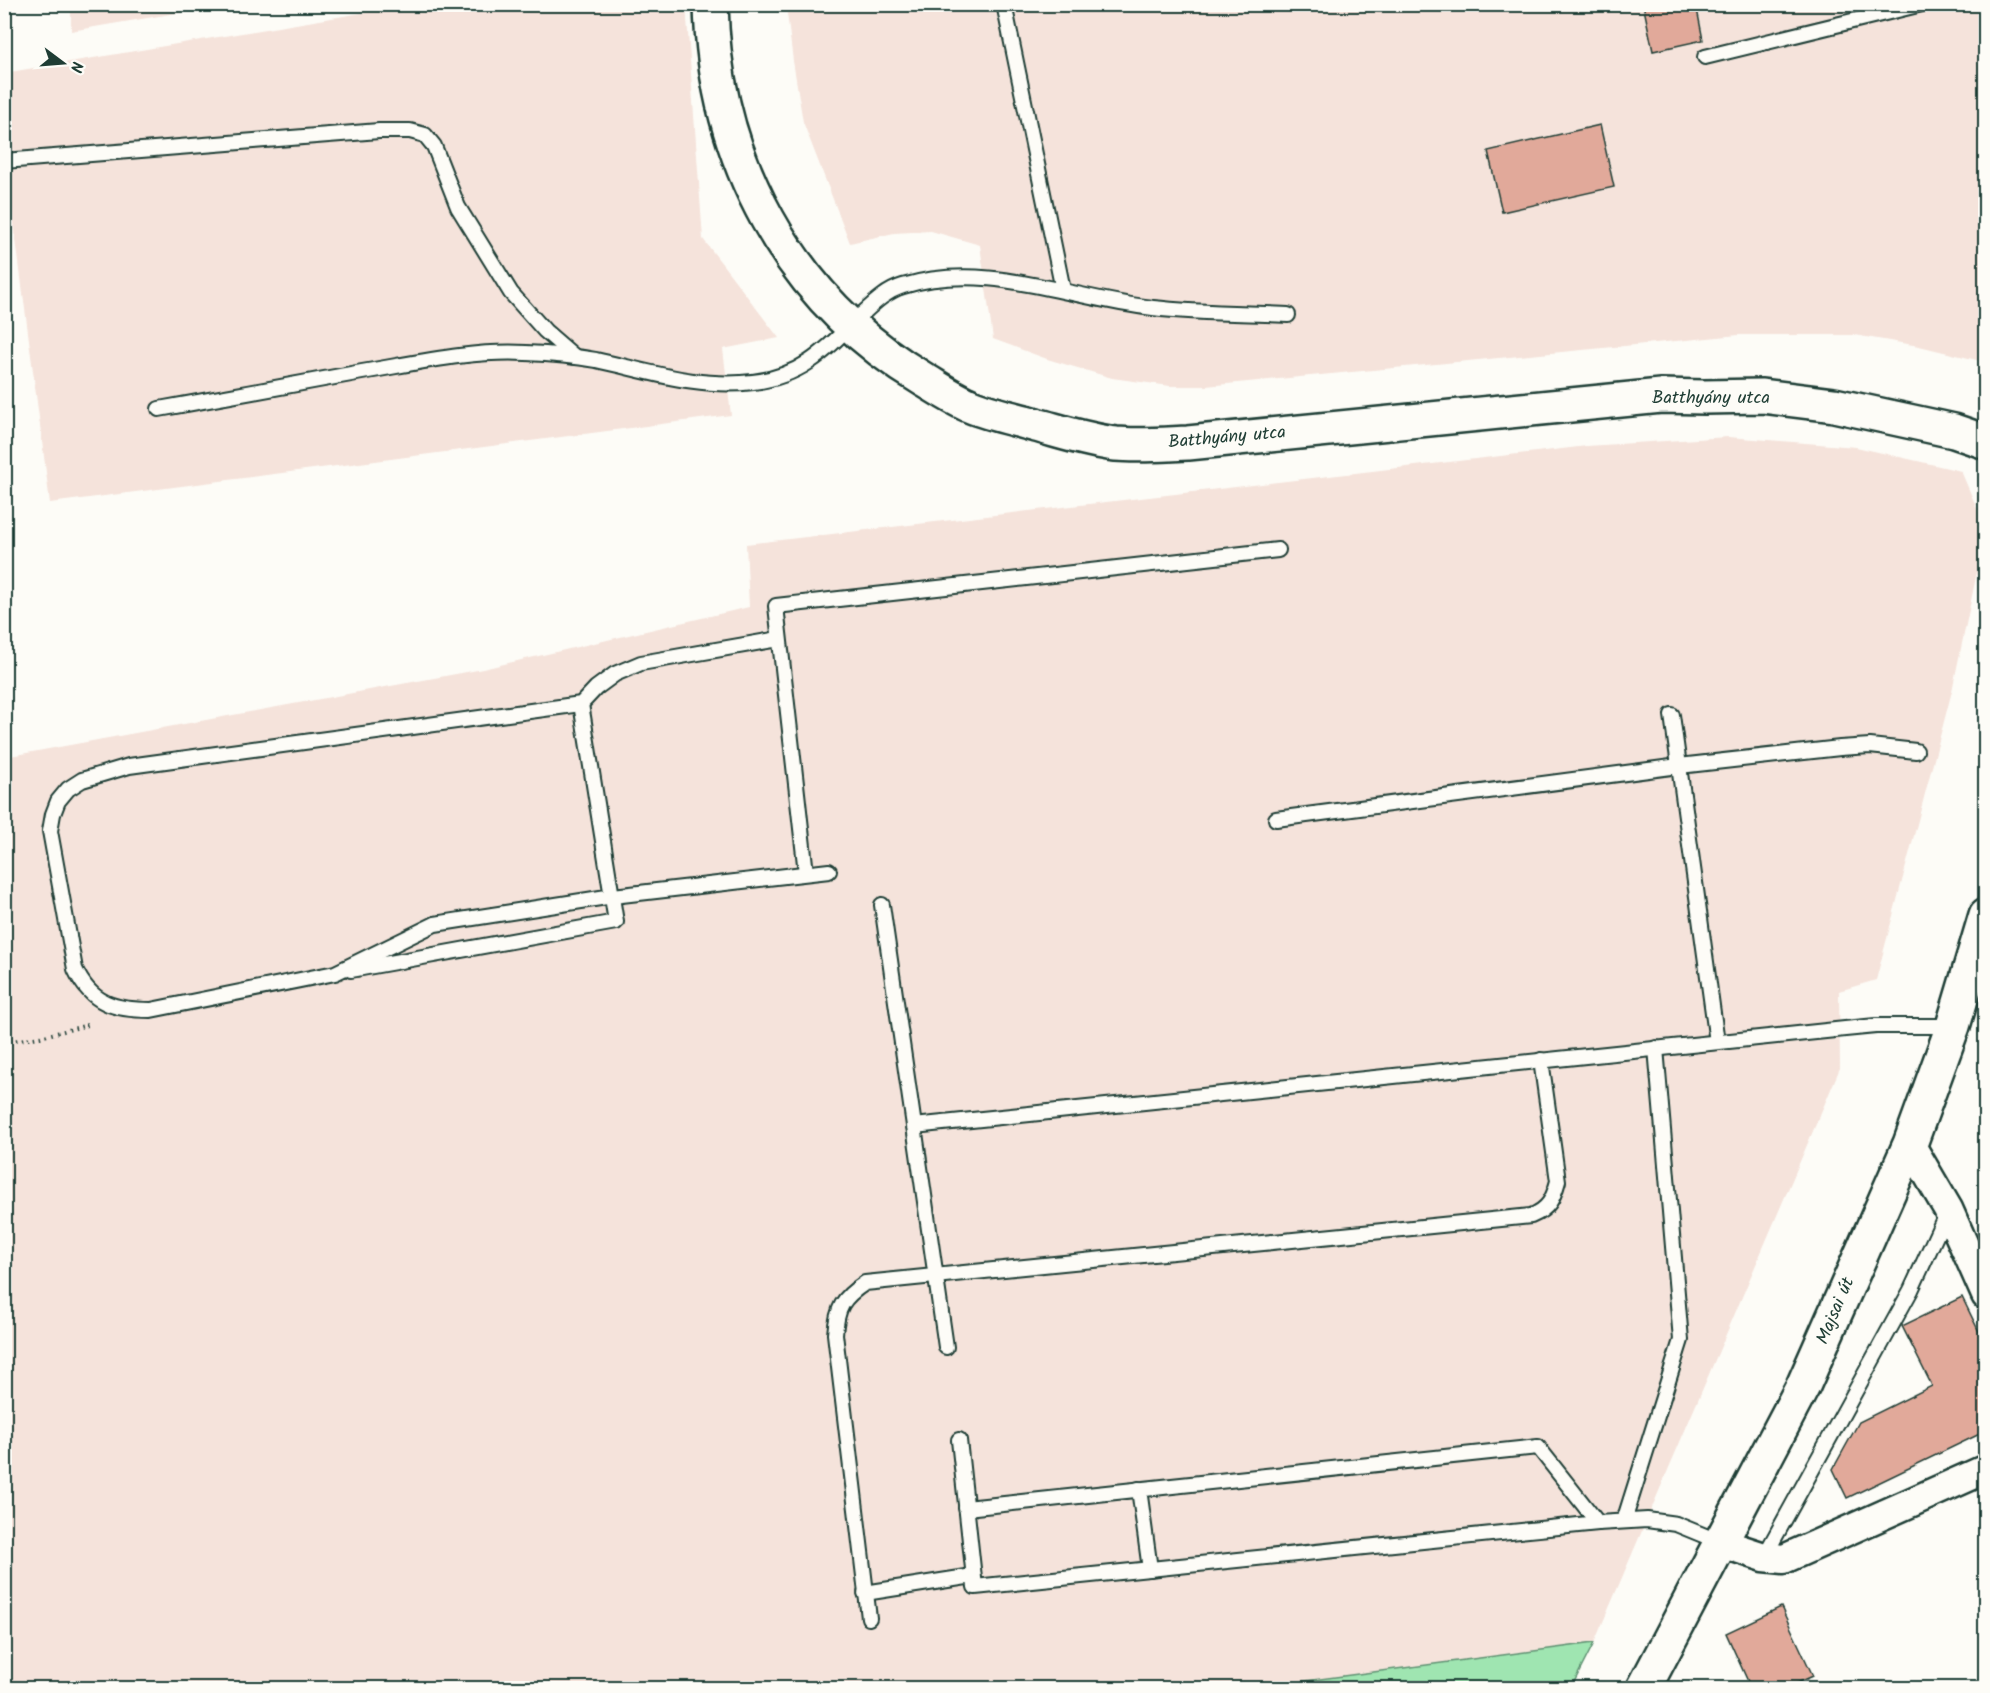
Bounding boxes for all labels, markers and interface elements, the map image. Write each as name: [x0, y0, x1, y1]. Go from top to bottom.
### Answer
north arrow: [33, 33, 93, 93]
text: N: [63, 58, 89, 75]
street label: Batthyány utca: [1652, 384, 1770, 413]
street label: Batthyány utca: [1167, 418, 1287, 458]
street label: Majsai út: [1809, 1272, 1864, 1349]

